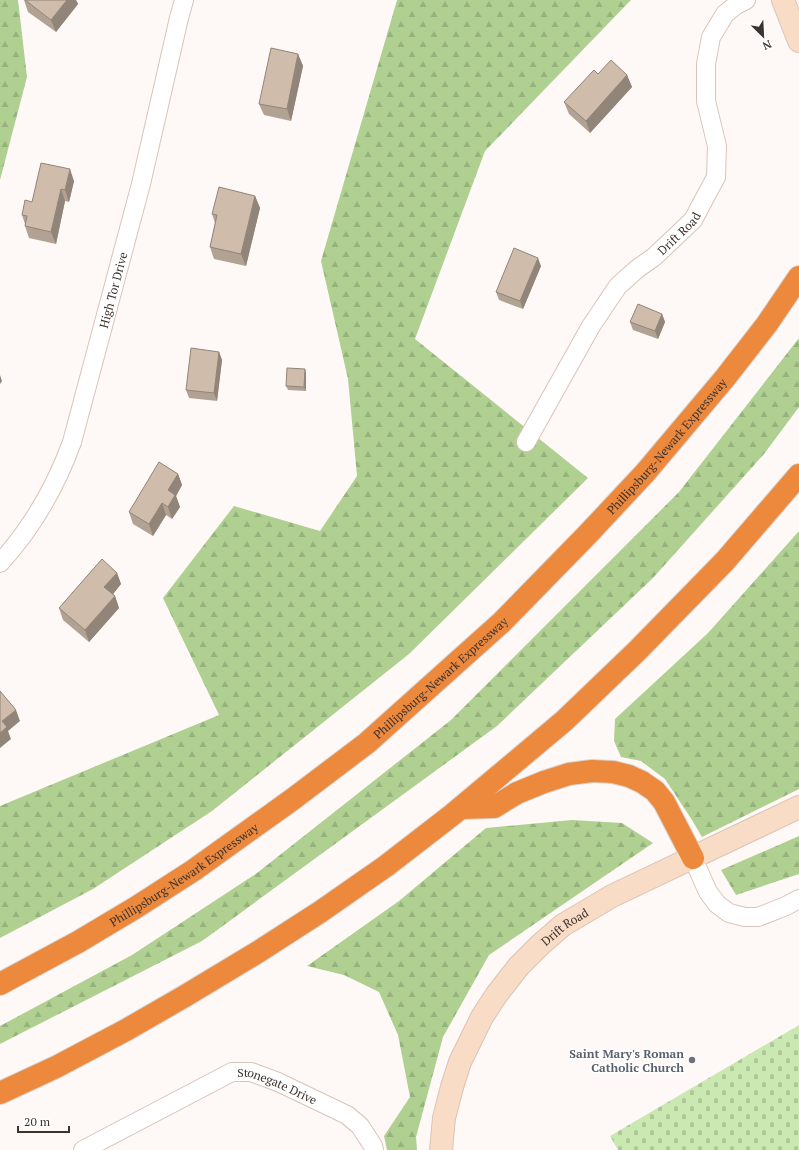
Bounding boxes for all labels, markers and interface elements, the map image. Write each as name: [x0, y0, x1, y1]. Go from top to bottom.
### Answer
north arrow: [743, 16, 783, 56]
text: N: [760, 37, 774, 53]
street label: Drift Road: [654, 209, 704, 258]
street label: High Tor Drive: [95, 250, 130, 330]
street label: Phillipsburg-Newark Expressway: [603, 374, 730, 517]
street label: Phillipsburg-Newark Expressway: [370, 613, 511, 742]
street label: Phillipsburg-Newark Expressway: [107, 819, 261, 929]
street label: Drift Road: [538, 904, 591, 948]
place label: Saint Mary's Roman Catholic Church: [569, 1046, 684, 1075]
marker: Saint Mary's Roman Catholic Church: [687, 1055, 697, 1065]
street label: Stonegate Drive: [237, 1064, 320, 1107]
scale bar: [18, 1108, 69, 1134]
text: 20 m: [24, 1114, 51, 1129]

